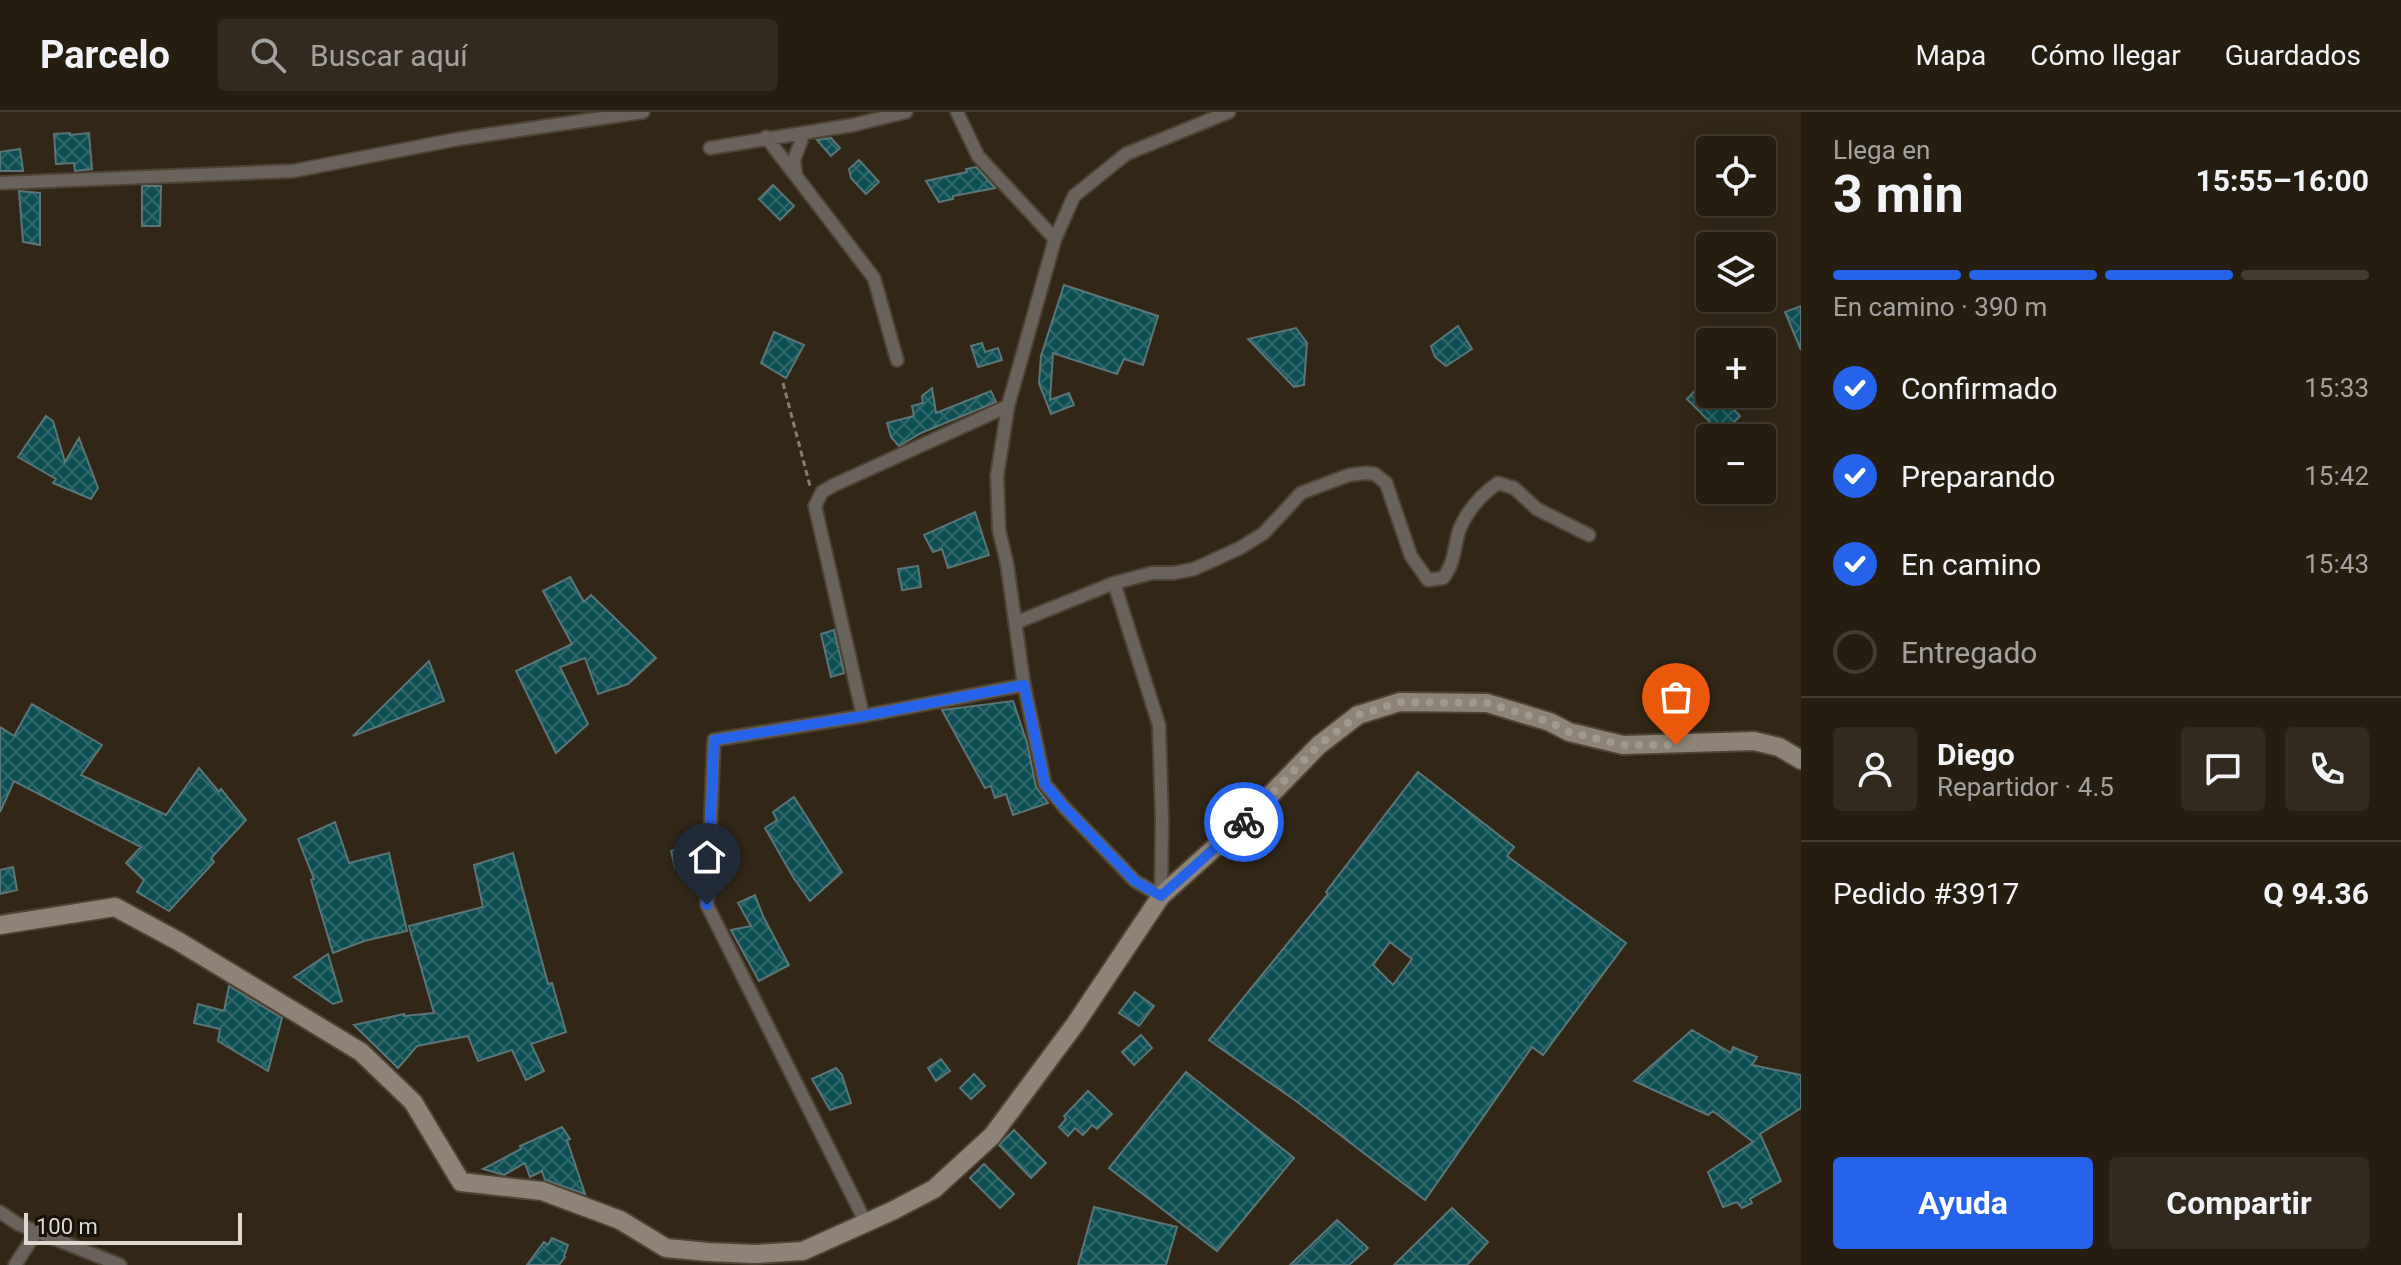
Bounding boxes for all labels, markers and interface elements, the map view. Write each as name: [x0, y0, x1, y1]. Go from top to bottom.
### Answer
search box: [218, 19, 778, 91]
text: Parcelo: [40, 33, 170, 77]
icon: search: [246, 33, 290, 77]
text: Buscar aquí: [310, 38, 468, 73]
text: Mapa: [1916, 39, 1986, 72]
text: Cómo llegar: [2030, 39, 2181, 72]
text: Guardados: [2225, 39, 2361, 72]
text: Llega en: [1833, 135, 1930, 165]
map controls: [1696, 136, 1776, 504]
button: locate: [1696, 136, 1776, 216]
text: 15:55–16:00: [2195, 163, 2369, 198]
text: 3 min: [1833, 164, 1964, 225]
button: layers: [1696, 232, 1776, 312]
text: En camino · 390 m: [1833, 292, 2047, 322]
button: +: [1696, 328, 1776, 408]
icon: check: [1833, 366, 1877, 410]
text: Confirmado: [1901, 371, 2058, 406]
text: 15:33: [2304, 373, 2369, 403]
button: −: [1696, 424, 1776, 504]
icon: check: [1833, 454, 1877, 498]
text: Preparando: [1901, 459, 2055, 494]
text: 15:42: [2304, 461, 2369, 491]
icon: check: [1833, 542, 1877, 586]
text: En camino: [1901, 547, 2041, 582]
text: 15:43: [2304, 549, 2369, 579]
text: Entregado: [1901, 635, 2037, 670]
pin: [1642, 663, 1710, 745]
icon: bag: [1654, 675, 1698, 719]
button: person: [1833, 727, 1917, 811]
button: chat: [2181, 727, 2265, 811]
button: phone: [2285, 727, 2369, 811]
text: Diego: [1937, 737, 2015, 772]
text: Repartidor · 4.5: [1937, 772, 2114, 802]
courier: [1204, 782, 1284, 862]
icon: bike: [1222, 800, 1266, 844]
pin: [673, 823, 741, 905]
icon: home: [685, 835, 729, 879]
text: Pedido #3917: [1833, 876, 2019, 911]
text: Q 94.36: [2263, 876, 2369, 911]
button: Ayuda: [1833, 1157, 2093, 1249]
button: Compartir: [2109, 1157, 2369, 1249]
scale bar: [24, 1209, 242, 1245]
text: 100 m: [36, 1214, 98, 1239]

